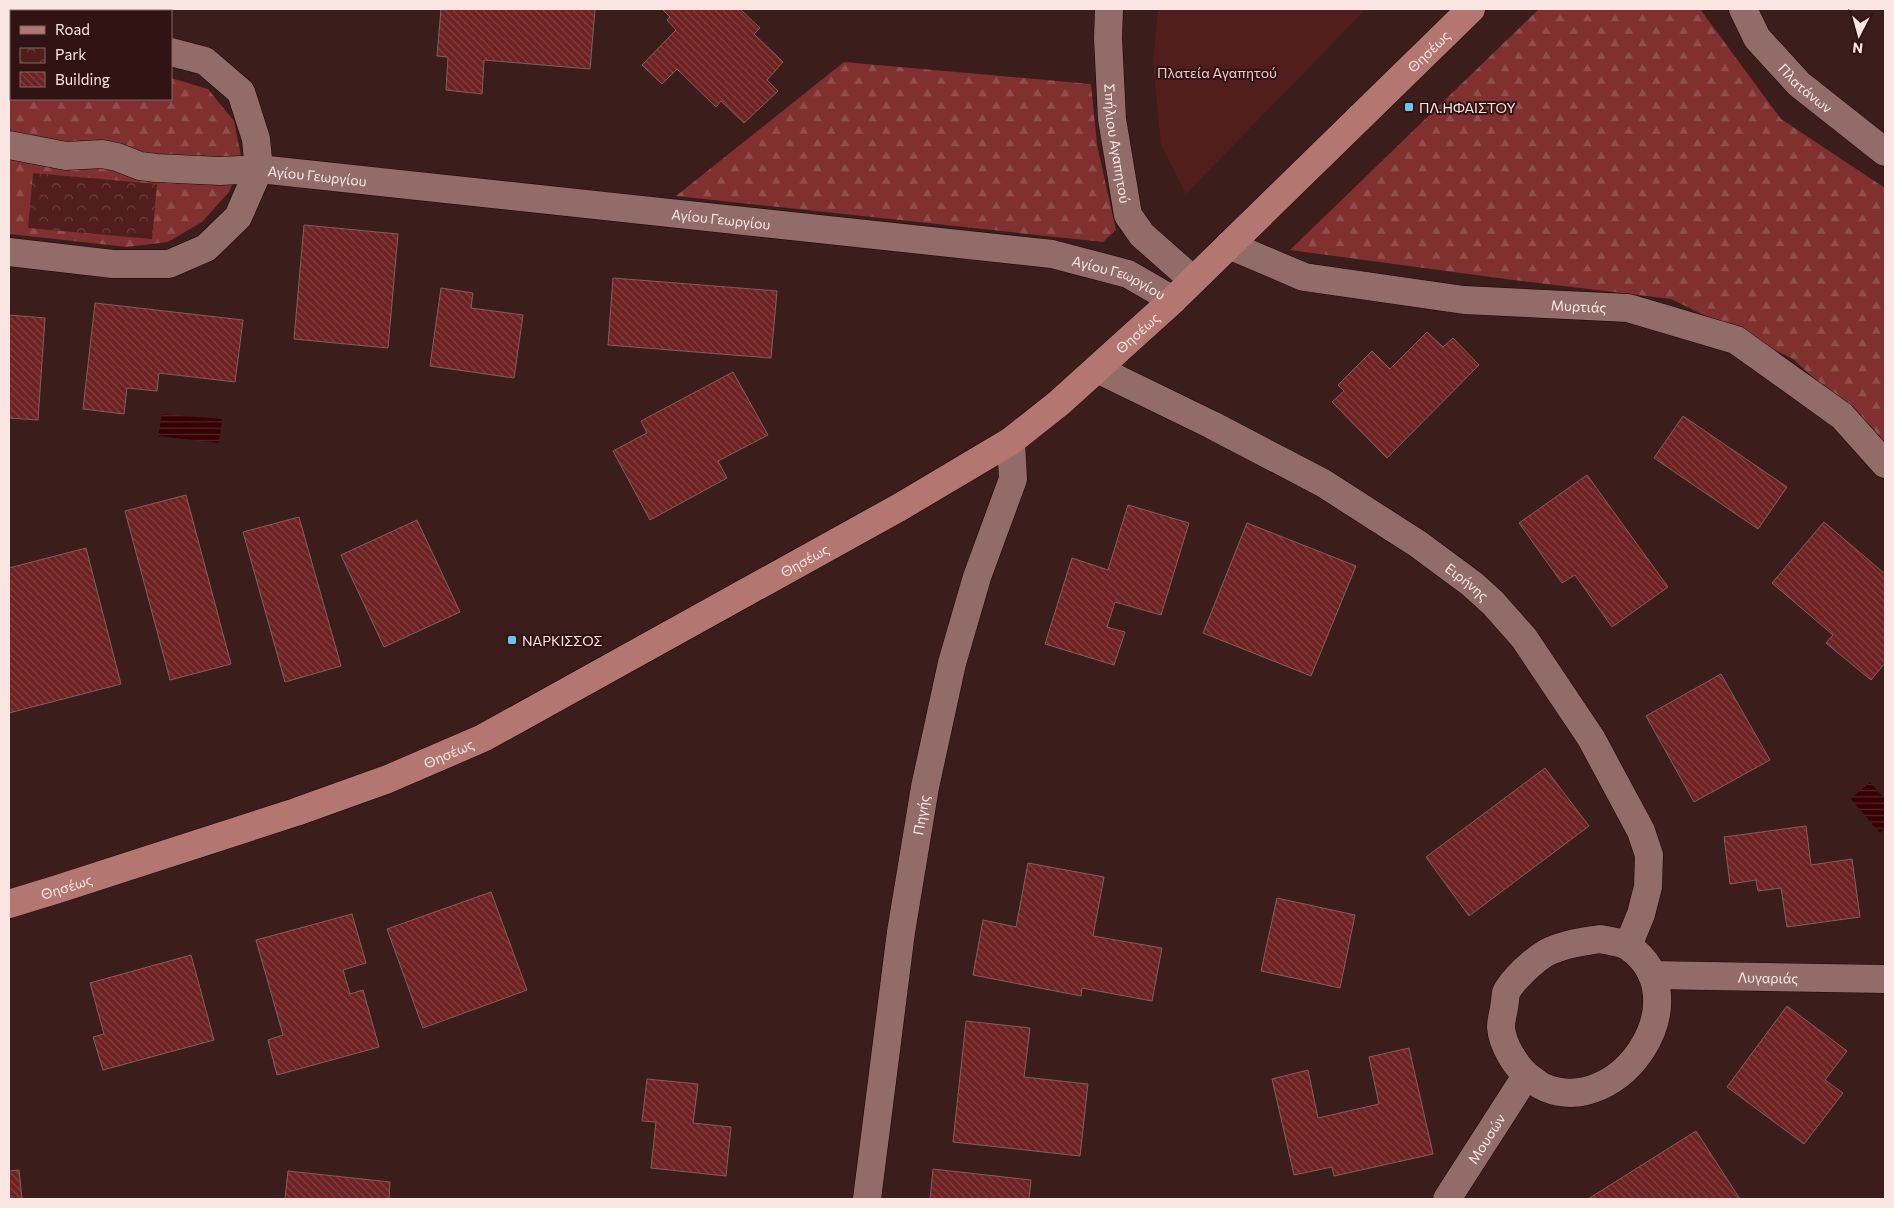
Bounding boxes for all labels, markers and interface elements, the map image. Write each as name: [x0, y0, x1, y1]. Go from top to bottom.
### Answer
legend: [10, 10, 172, 100]
north arrow: [1834, 10, 1884, 60]
text: Road: [55, 20, 90, 38]
street label: Θησέως: [1403, 26, 1453, 75]
text: N: [1851, 39, 1864, 57]
text: Park: [55, 45, 86, 63]
street label: Πλατάνων: [1775, 59, 1836, 116]
park label: Πλατεία Αγαπητού: [1157, 64, 1277, 81]
text: Building: [55, 70, 110, 88]
street label: Σπήλιου Αγαπητού: [1102, 83, 1134, 205]
place label: ΠΛ.ΗΦΑΙΣΤΟΥ: [1419, 99, 1516, 116]
marker: ΠΛ.ΗΦΑΙΣΤΟΥ: [1403, 101, 1415, 113]
street label: Αγίου Γεωργίου: [267, 161, 368, 189]
street label: Αγίου Γεωργίου: [671, 205, 772, 232]
street label: Αγίου Γεωργίου: [1070, 251, 1169, 303]
street label: Μυρτιάς: [1550, 296, 1607, 315]
street label: Θησέως: [1112, 308, 1163, 356]
street label: Θησέως: [777, 540, 832, 580]
street label: Ειρήνης: [1442, 559, 1493, 604]
place label: ΝΑΡΚΙΣΣΟΣ: [522, 632, 603, 649]
marker: ΝΑΡΚΙΣΣΟΣ: [506, 634, 518, 646]
street label: Θησέως: [421, 735, 476, 771]
street label: Πηγής: [909, 793, 932, 836]
street label: Θησέως: [39, 870, 94, 902]
street label: Λυγαριάς: [1737, 968, 1799, 986]
street label: Μουσών: [1464, 1110, 1508, 1167]

